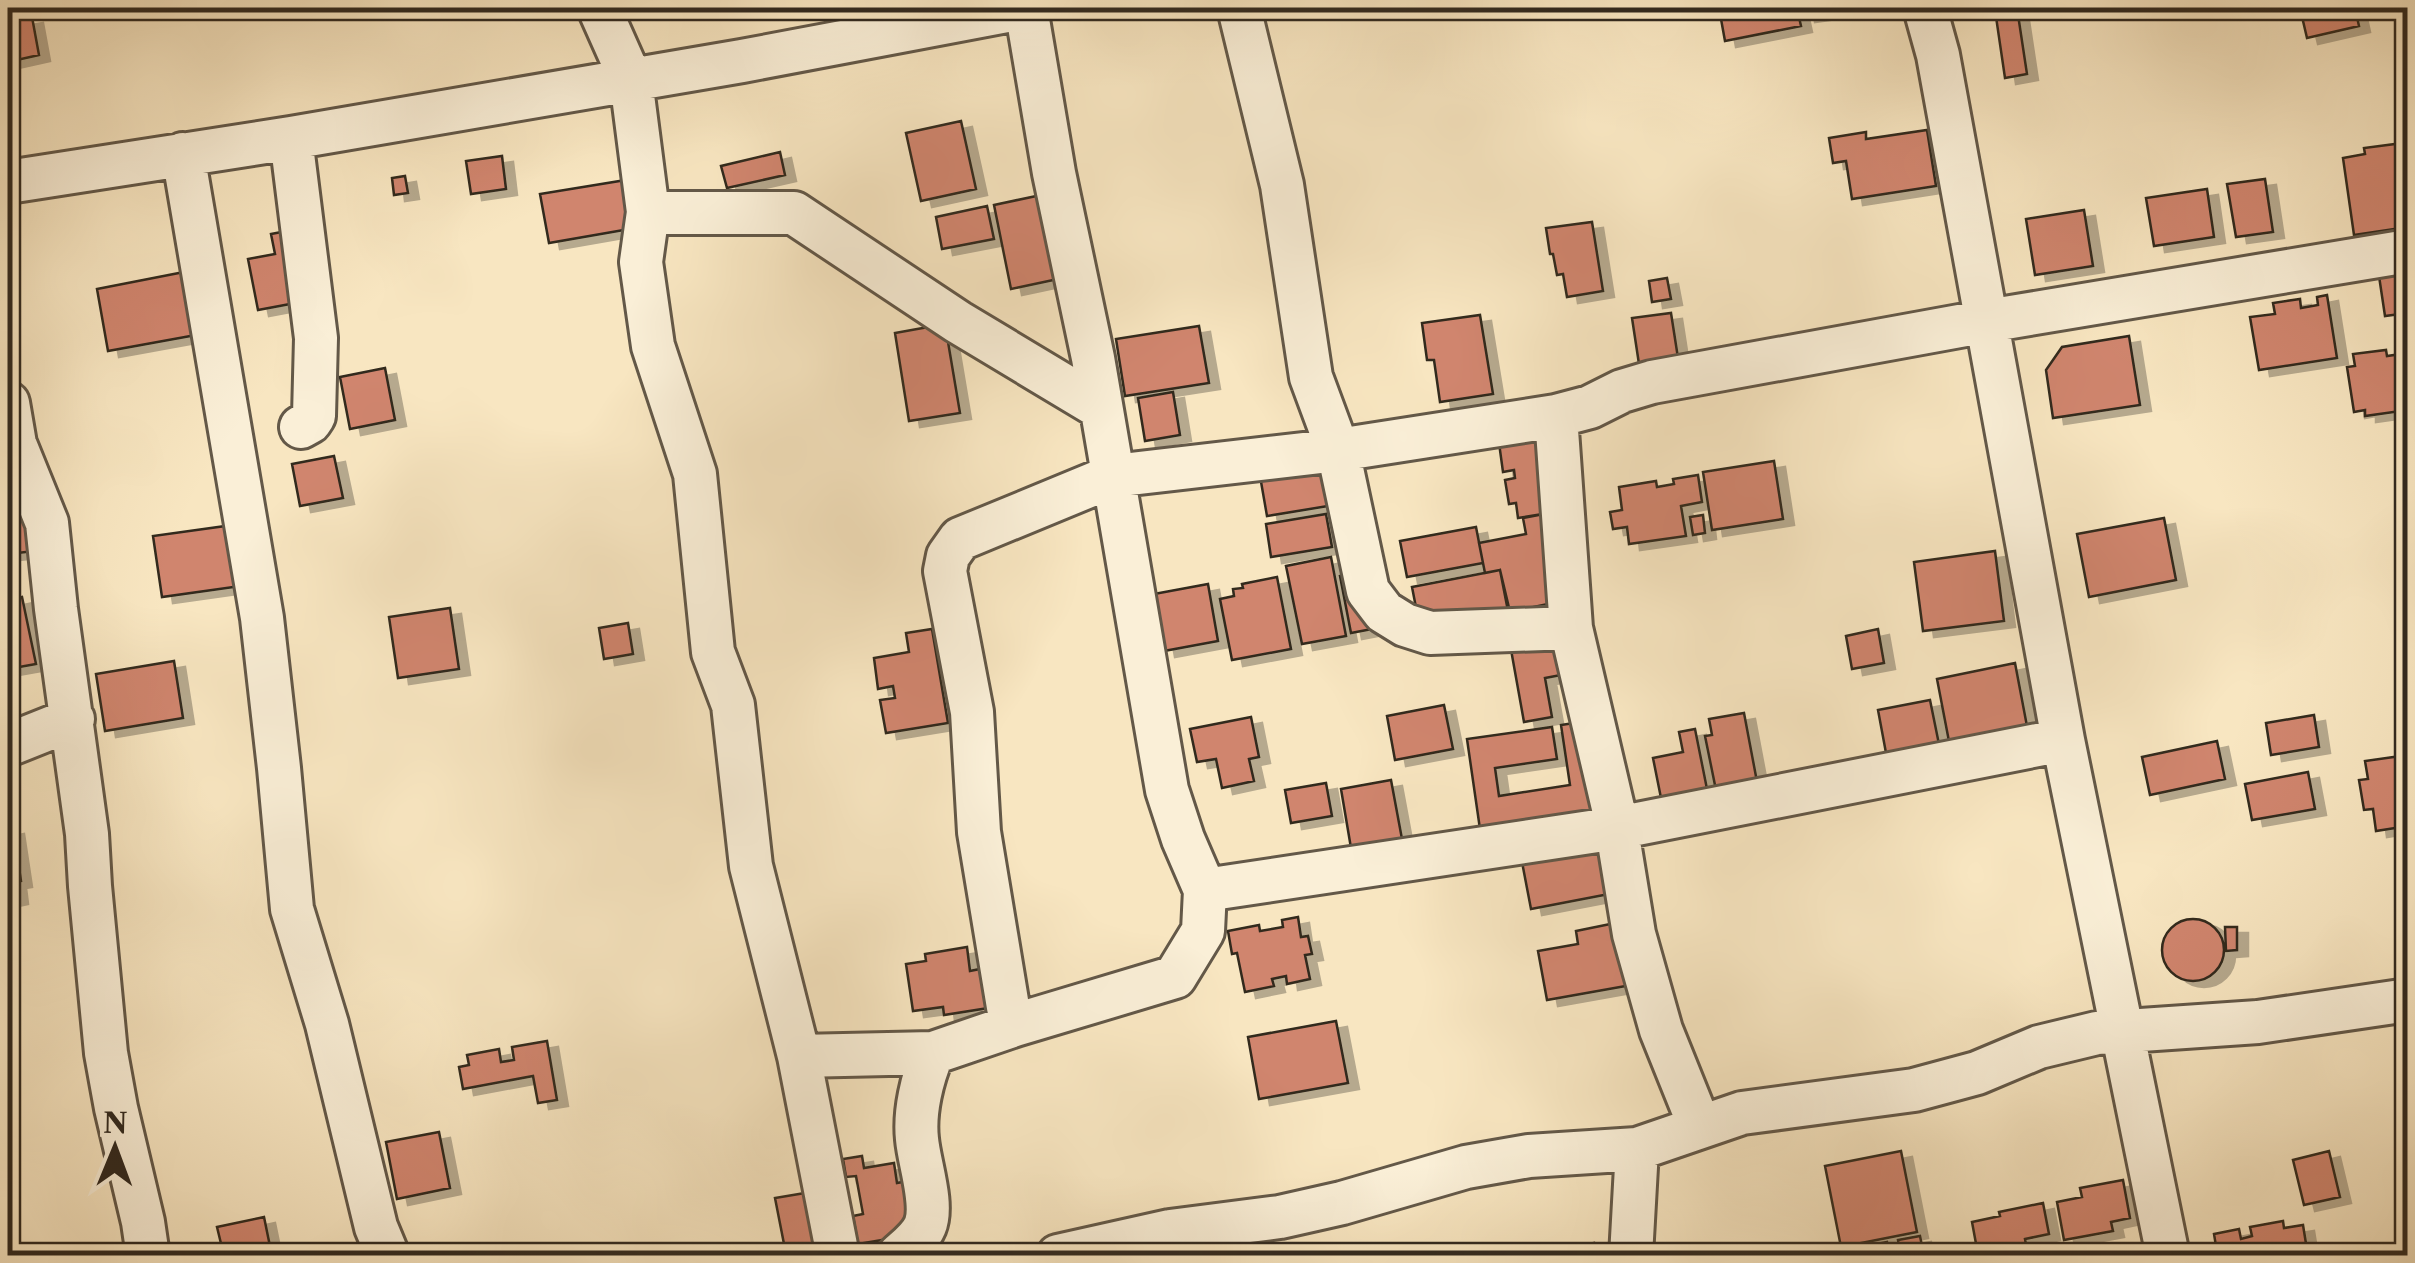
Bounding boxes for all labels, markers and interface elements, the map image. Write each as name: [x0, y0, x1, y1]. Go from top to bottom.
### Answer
north arrow: [65, 1098, 165, 1198]
text: N: [103, 1106, 128, 1140]

